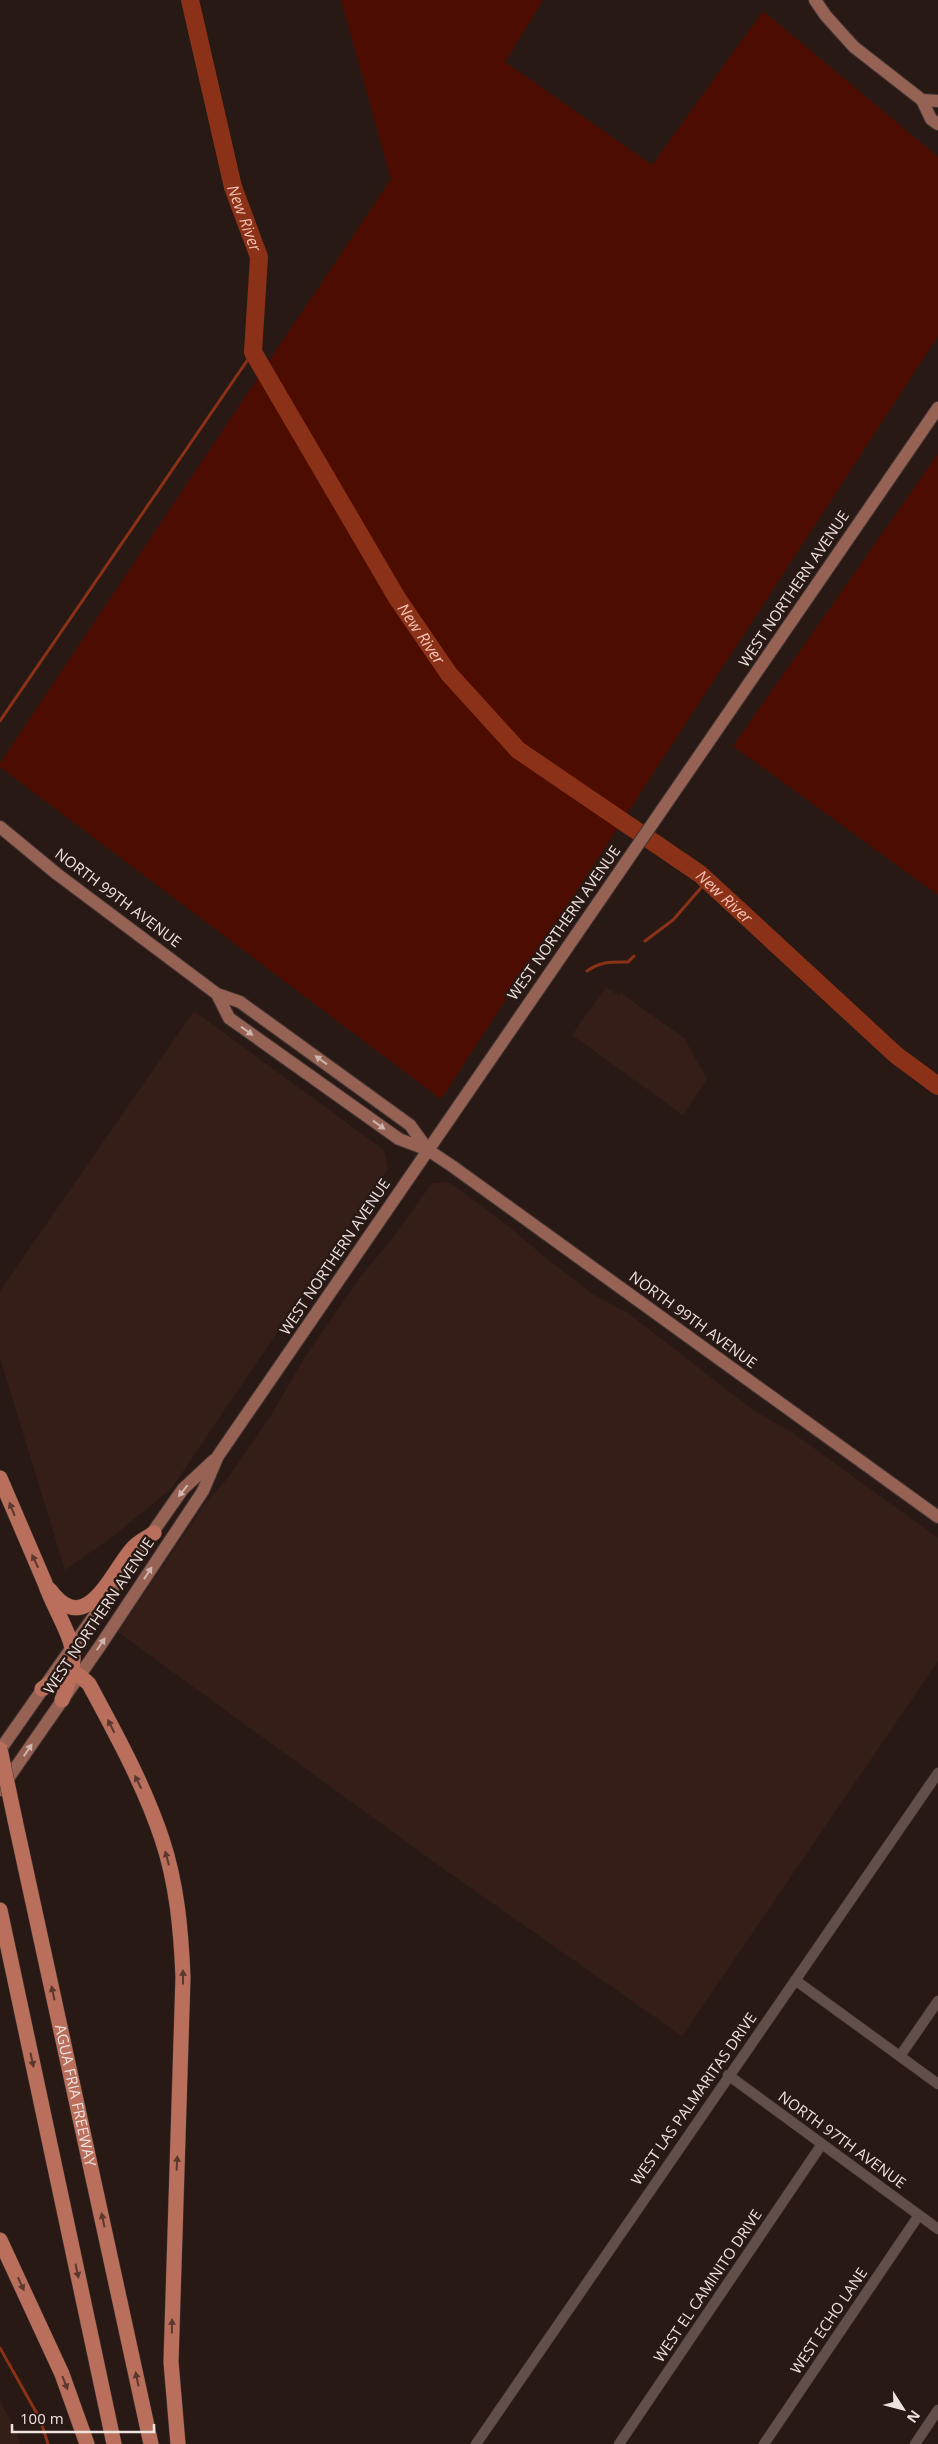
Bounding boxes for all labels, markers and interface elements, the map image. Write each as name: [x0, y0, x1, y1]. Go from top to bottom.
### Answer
water label: New River: [222, 182, 267, 255]
street label: WEST NORTHERN AVENUE: [733, 506, 853, 670]
water label: New River: [393, 599, 451, 669]
street label: WEST NORTHERN AVENUE: [502, 841, 624, 1004]
street label: NORTH 99TH AVENUE: [51, 843, 186, 951]
water label: New River: [691, 865, 758, 929]
one-way arrow: [240, 1026, 254, 1036]
one-way arrow: [314, 1055, 328, 1065]
one-way arrow: [372, 1120, 386, 1130]
street label: WEST NORTHERN AVENUE: [274, 1174, 394, 1338]
street label: NORTH 99TH AVENUE: [626, 1266, 761, 1372]
one-way arrow: [178, 1484, 189, 1497]
one-way arrow: [7, 1502, 15, 1516]
street label: WEST NORTHERN AVENUE: [38, 1533, 158, 1697]
one-way arrow: [31, 1554, 39, 1568]
one-way arrow: [143, 1566, 153, 1579]
one-way arrow: [96, 1637, 106, 1651]
one-way arrow: [106, 1719, 114, 1733]
one-way arrow: [23, 1743, 33, 1757]
one-way arrow: [133, 1775, 141, 1789]
one-way arrow: [163, 1850, 171, 1865]
one-way arrow: [179, 1968, 187, 1984]
one-way arrow: [49, 1986, 57, 2001]
street label: WEST LAS PALMARITAS DRIVE: [626, 2008, 761, 2189]
street label: AGUA FRIA FREEWAY: [51, 2022, 101, 2169]
one-way arrow: [29, 2053, 37, 2069]
street label: NORTH 97TH AVENUE: [775, 2086, 910, 2192]
one-way arrow: [174, 2155, 182, 2171]
street label: WEST EL CAMINITO DRIVE: [649, 2205, 766, 2366]
one-way arrow: [99, 2212, 107, 2228]
one-way arrow: [73, 2263, 81, 2278]
street label: WEST ECHO LANE: [785, 2263, 871, 2377]
one-way arrow: [17, 2277, 25, 2291]
one-way arrow: [168, 2317, 176, 2333]
one-way arrow: [133, 2372, 141, 2387]
one-way arrow: [61, 2376, 69, 2391]
north arrow: [878, 2384, 928, 2434]
scale bar: [12, 2402, 155, 2434]
text: N: [903, 2407, 925, 2427]
text: 100 m: [20, 2408, 64, 2428]

